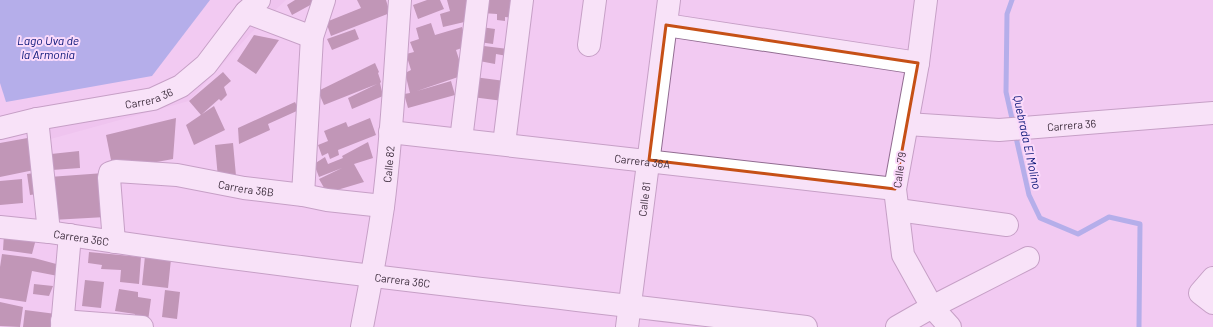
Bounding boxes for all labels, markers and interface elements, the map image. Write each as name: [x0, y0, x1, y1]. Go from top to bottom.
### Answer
water label: Lago Uva de la Armonía: [17, 33, 79, 61]
street label: Carrera 36: [124, 84, 175, 110]
water label: Quebrada El Molino: [1011, 94, 1045, 190]
street label: Carrera 36: [1047, 116, 1097, 133]
street label: Calle 82: [379, 145, 396, 183]
street label: Carrera 36A: [614, 151, 671, 170]
street label: Calle 79: [890, 151, 908, 189]
street label: Carrera 36B: [217, 177, 275, 198]
street label: Calle 81: [635, 181, 652, 217]
street label: Carrera 36C: [53, 226, 110, 247]
street label: Carrera 36C: [374, 270, 431, 289]

